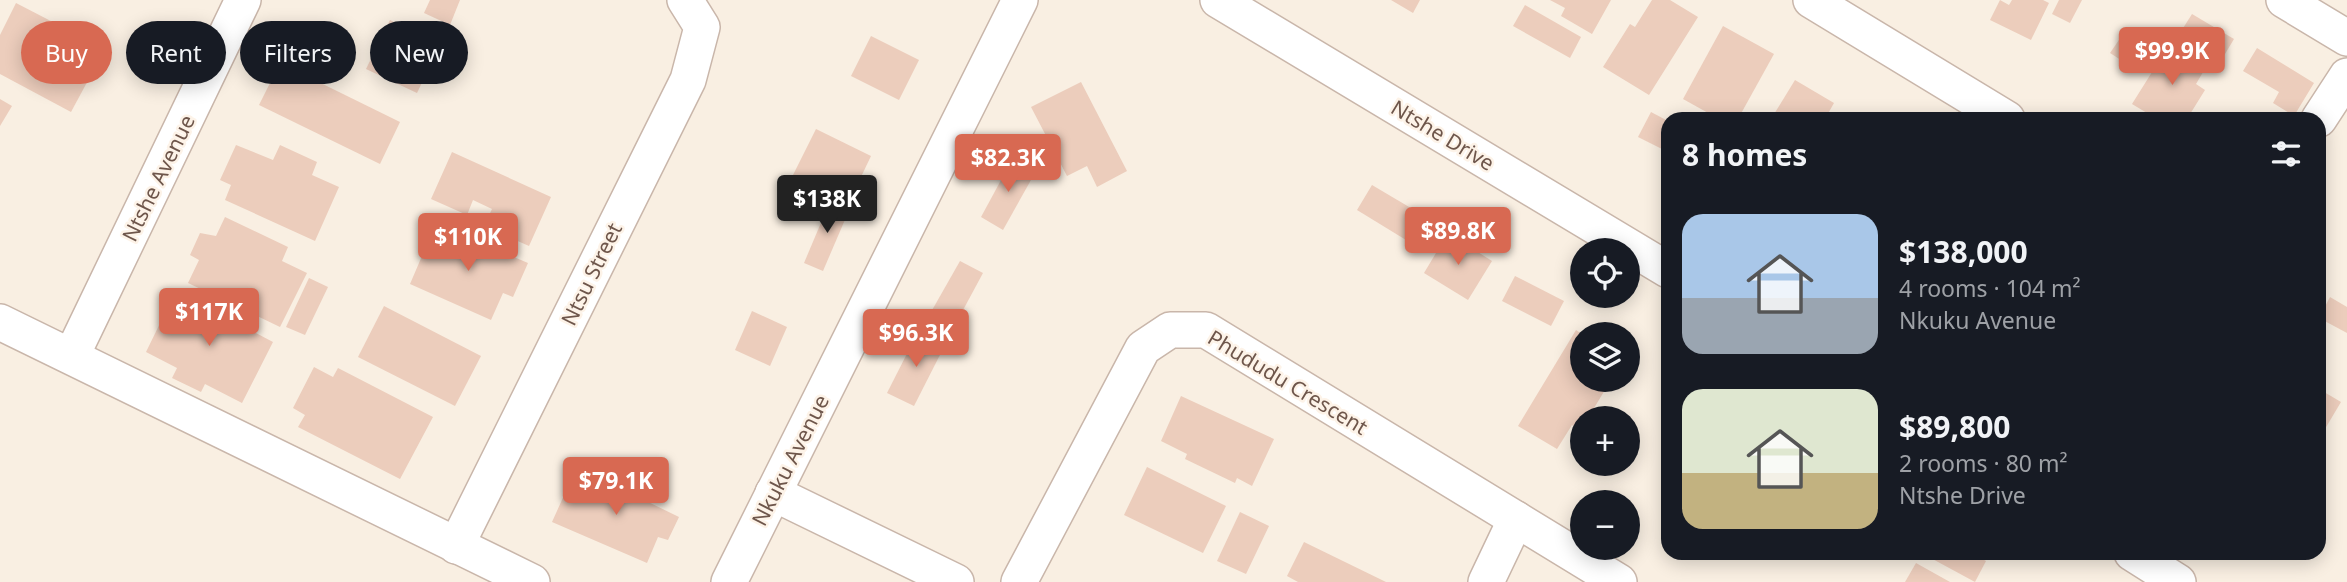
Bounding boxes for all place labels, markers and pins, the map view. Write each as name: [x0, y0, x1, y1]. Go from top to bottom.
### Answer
pin: $99.9K: [2115, 28, 2229, 87]
pin: $82.3K: [951, 134, 1065, 194]
pin: $138K: [778, 176, 876, 235]
pin: $89.8K: [1401, 208, 1515, 267]
pin: $110K: [419, 214, 517, 273]
pin: $117K: [160, 288, 258, 348]
pin: $96.3K: [859, 310, 973, 369]
pin: $79.1K: [559, 458, 673, 517]

